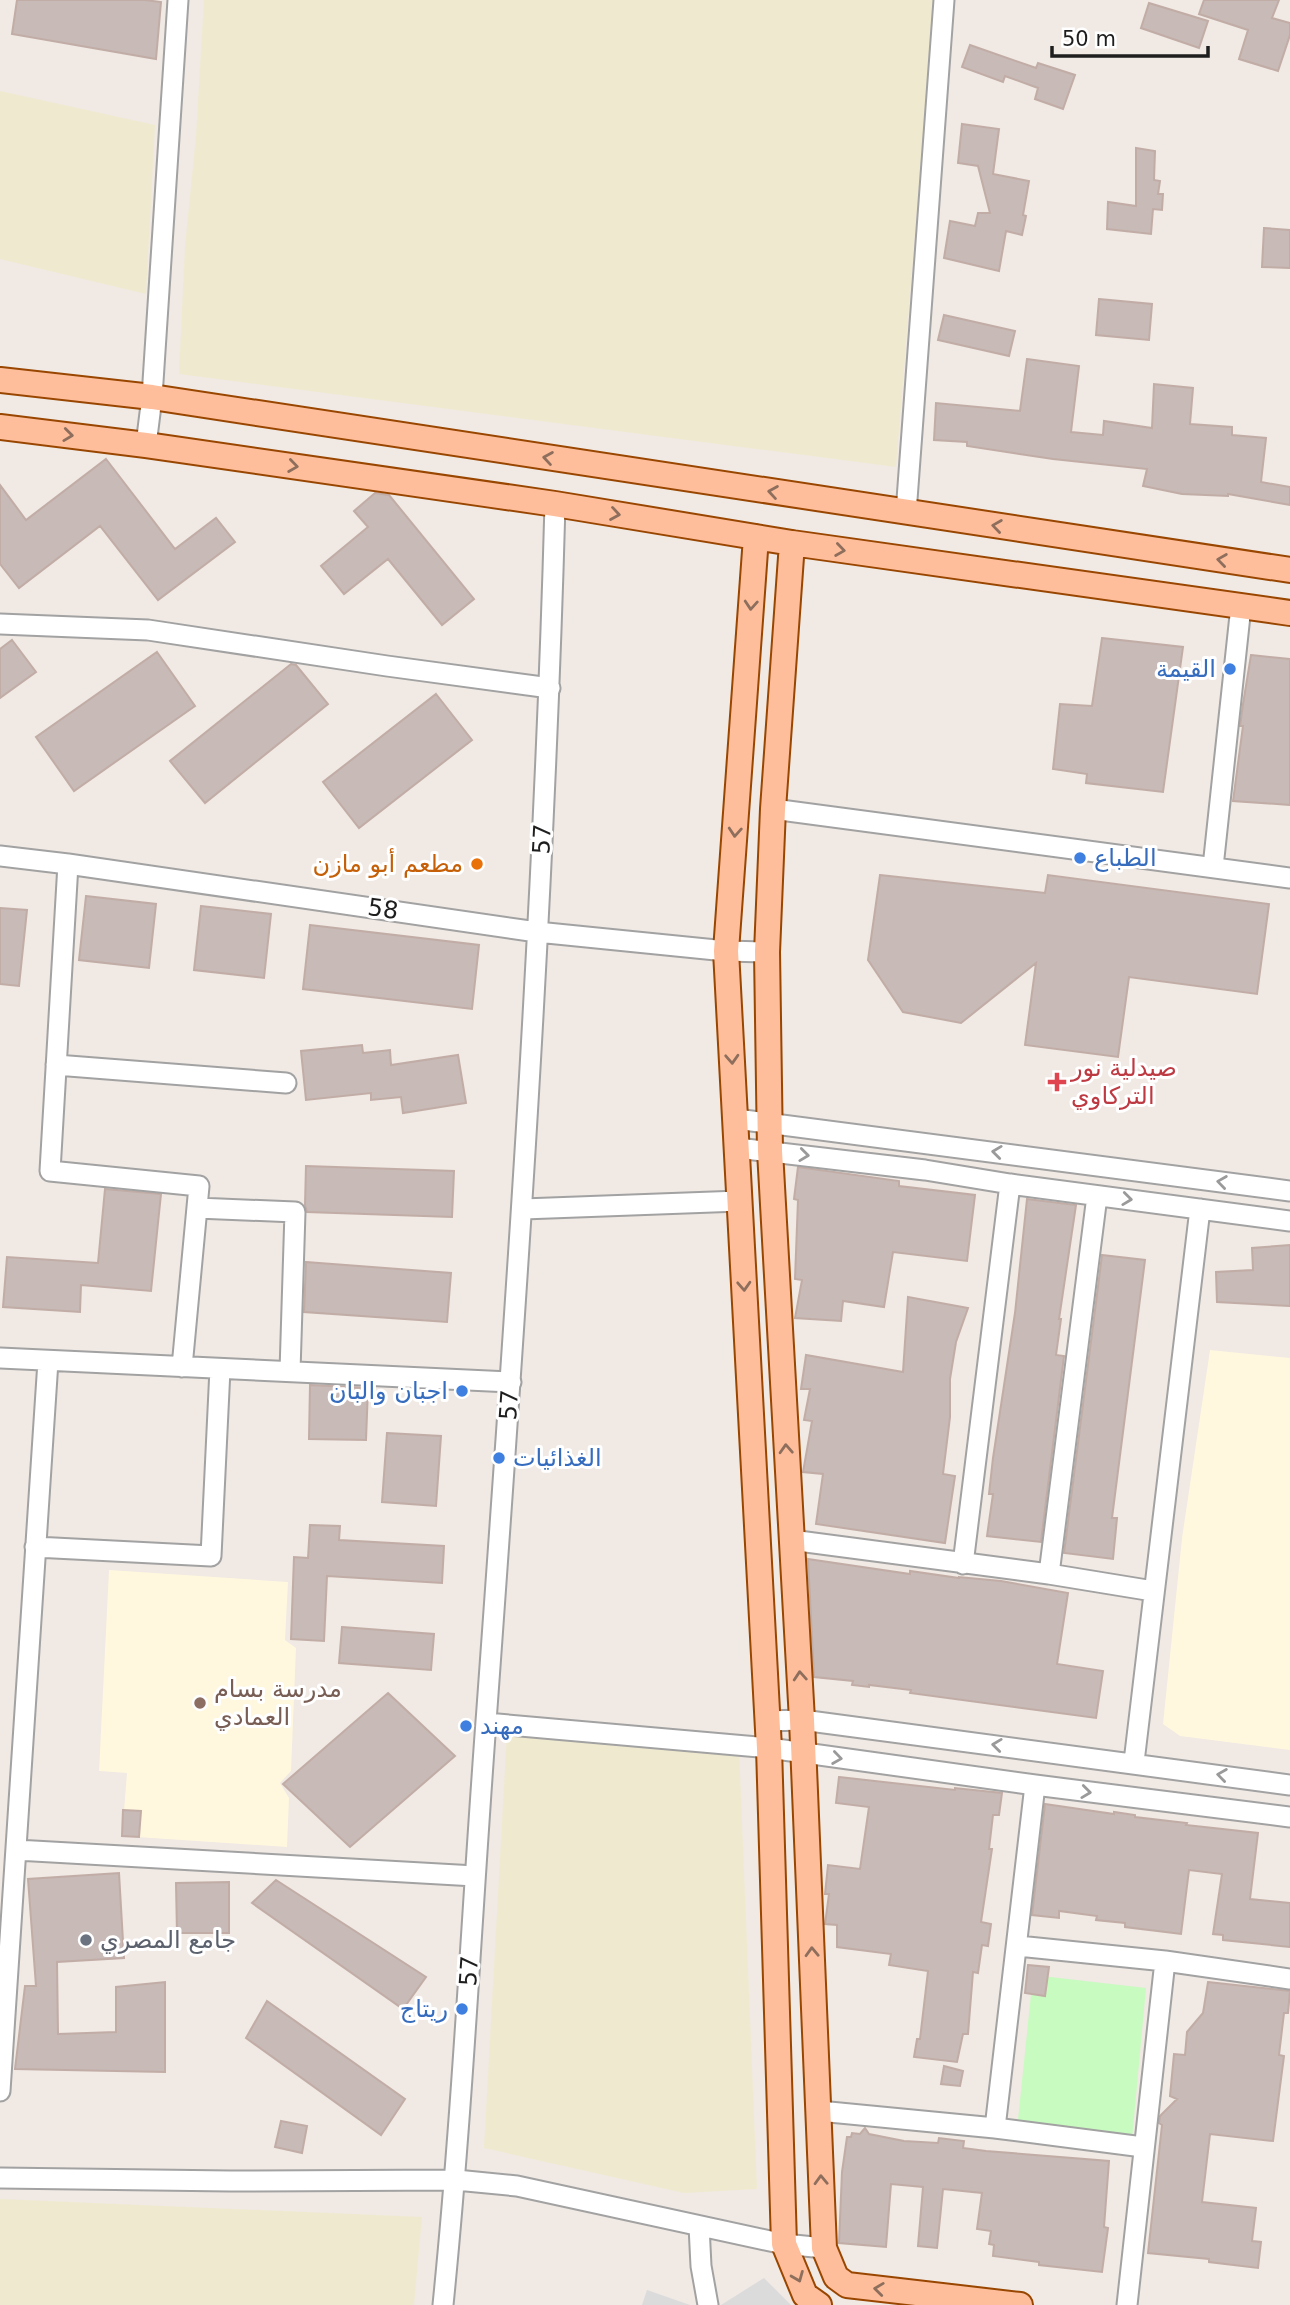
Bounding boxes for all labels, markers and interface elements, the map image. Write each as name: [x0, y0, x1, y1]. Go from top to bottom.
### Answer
scale bar: [1052, 14, 1208, 58]
text: 50 m: [1062, 27, 1116, 51]
one-way arrow: [62, 428, 74, 443]
one-way arrow: [542, 451, 554, 466]
one-way arrow: [287, 459, 299, 474]
one-way arrow: [767, 485, 778, 500]
one-way arrow: [609, 506, 621, 521]
one-way arrow: [992, 519, 1003, 534]
one-way arrow: [834, 542, 846, 557]
one-way arrow: [1217, 553, 1228, 568]
one-way arrow: [744, 600, 759, 611]
place label: القيمة: [1156, 655, 1216, 683]
marker: القيمة: [1222, 661, 1238, 677]
street label: 57: [527, 823, 557, 855]
one-way arrow: [728, 827, 743, 838]
place label: الطباع: [1094, 844, 1157, 872]
place label: مطعم أبو مازن: [313, 848, 463, 878]
marker: الطباع: [1072, 850, 1088, 866]
marker: مطعم أبو مازن: [469, 856, 485, 872]
street label: 58: [366, 893, 400, 925]
one-way arrow: [725, 1054, 740, 1065]
place label: صيدلية نور التركاوي: [1070, 1054, 1177, 1110]
marker: صيدلية نور التركاوي: [1049, 1074, 1065, 1090]
one-way arrow: [991, 1145, 1003, 1160]
one-way arrow: [799, 1148, 810, 1163]
one-way arrow: [1217, 1174, 1228, 1189]
one-way arrow: [1121, 1192, 1133, 1207]
one-way arrow: [736, 1281, 751, 1292]
place label: اجبان والبان: [329, 1377, 448, 1405]
marker: اجبان والبان: [454, 1383, 470, 1399]
street label: 57: [494, 1389, 524, 1421]
one-way arrow: [779, 1443, 794, 1454]
place label: الغذائيات: [513, 1444, 602, 1472]
marker: الغذائيات: [491, 1450, 507, 1466]
one-way arrow: [793, 1671, 808, 1682]
place label: مدرسة بسام العمادي: [214, 1675, 342, 1731]
marker: مدرسة بسام العمادي: [192, 1695, 208, 1711]
place label: مهند: [480, 1712, 524, 1740]
marker: مهند: [458, 1718, 474, 1734]
one-way arrow: [991, 1737, 1003, 1752]
one-way arrow: [831, 1750, 843, 1765]
one-way arrow: [1217, 1768, 1228, 1783]
one-way arrow: [1081, 1784, 1092, 1799]
place label: جامع المصري: [100, 1926, 236, 1954]
marker: جامع المصري: [78, 1932, 94, 1948]
one-way arrow: [805, 1947, 820, 1958]
street label: 57: [454, 1955, 484, 1987]
place label: ريتاج: [400, 1995, 448, 2023]
marker: ريتاج: [454, 2001, 470, 2017]
one-way arrow: [814, 2174, 829, 2185]
one-way arrow: [789, 2271, 803, 2283]
one-way arrow: [874, 2281, 885, 2296]

